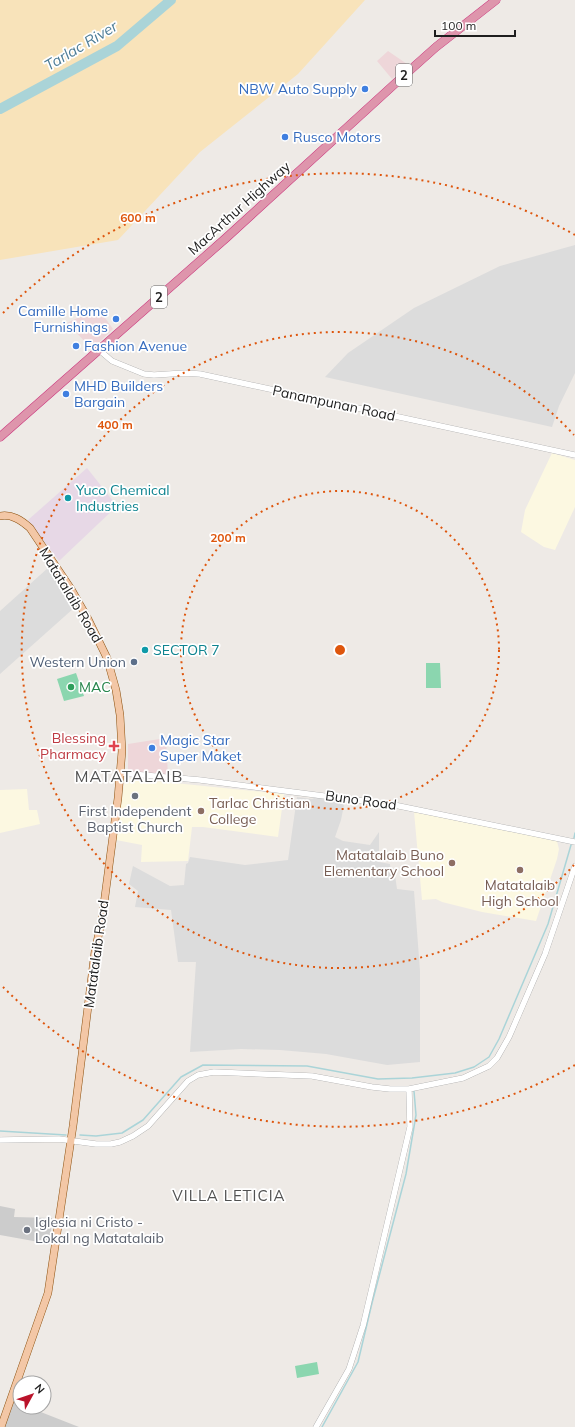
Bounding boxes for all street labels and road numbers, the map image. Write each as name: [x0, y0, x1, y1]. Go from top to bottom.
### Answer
road number: 2: [396, 64, 412, 86]
street label: MacArthur Highway: [184, 157, 294, 259]
road number: 2: [151, 286, 167, 308]
street label: Panampunan Road: [271, 381, 397, 425]
street label: Matatalaib Road: [35, 544, 107, 646]
street label: Buno Road: [324, 786, 398, 814]
street label: Matatalaib Road: [80, 899, 112, 1009]

